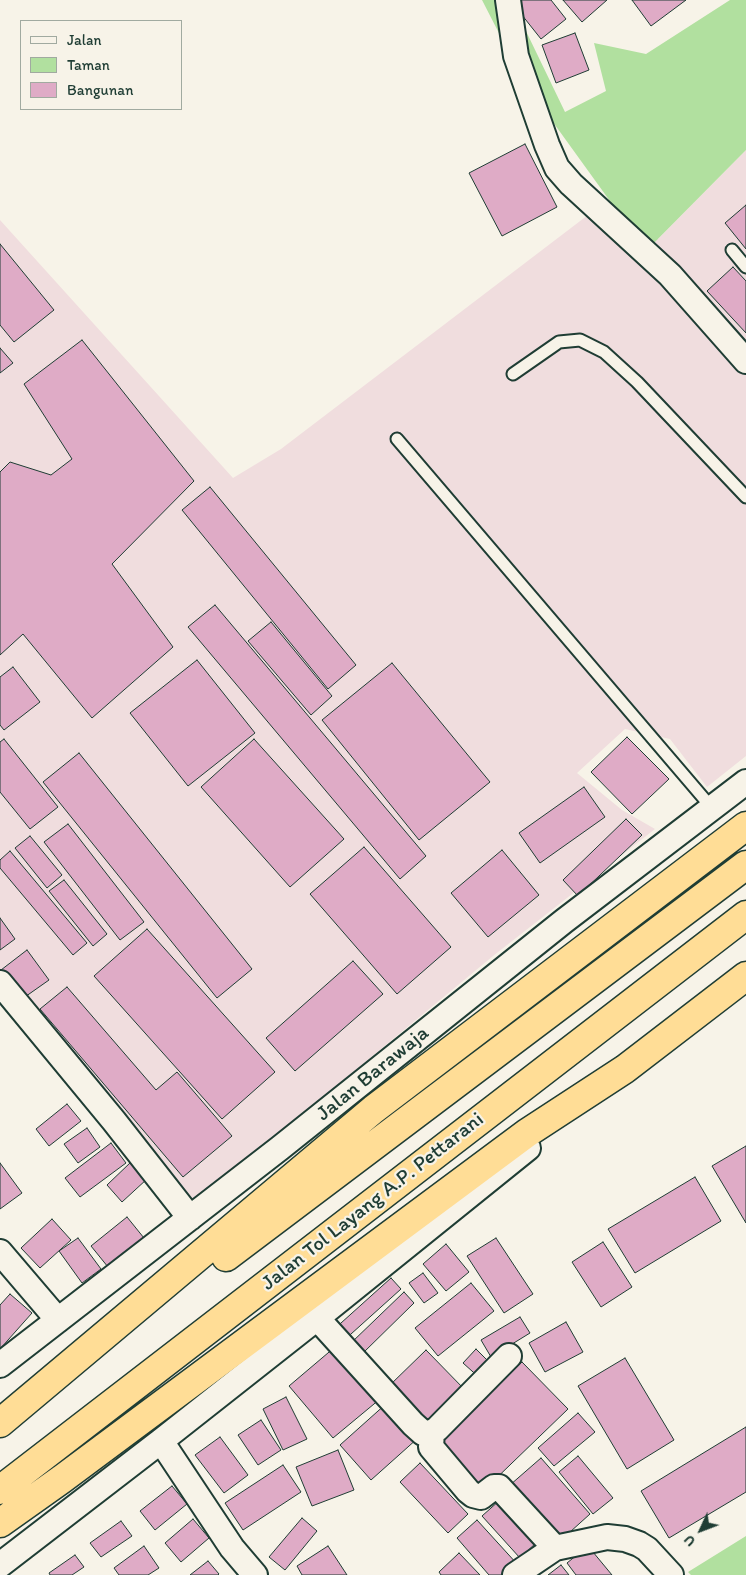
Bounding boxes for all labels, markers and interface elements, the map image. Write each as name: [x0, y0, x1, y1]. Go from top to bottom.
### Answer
legend: [20, 20, 182, 110]
text: Jalan: [67, 31, 101, 49]
text: Taman: [67, 56, 110, 74]
text: Bangunan: [67, 81, 134, 99]
street label: Jalan Barawaja: [312, 1021, 434, 1127]
street label: Jalan Tol Layang A.P. Pettarani: [257, 1107, 489, 1297]
north arrow: [676, 1505, 726, 1555]
text: U: [680, 1531, 699, 1550]

